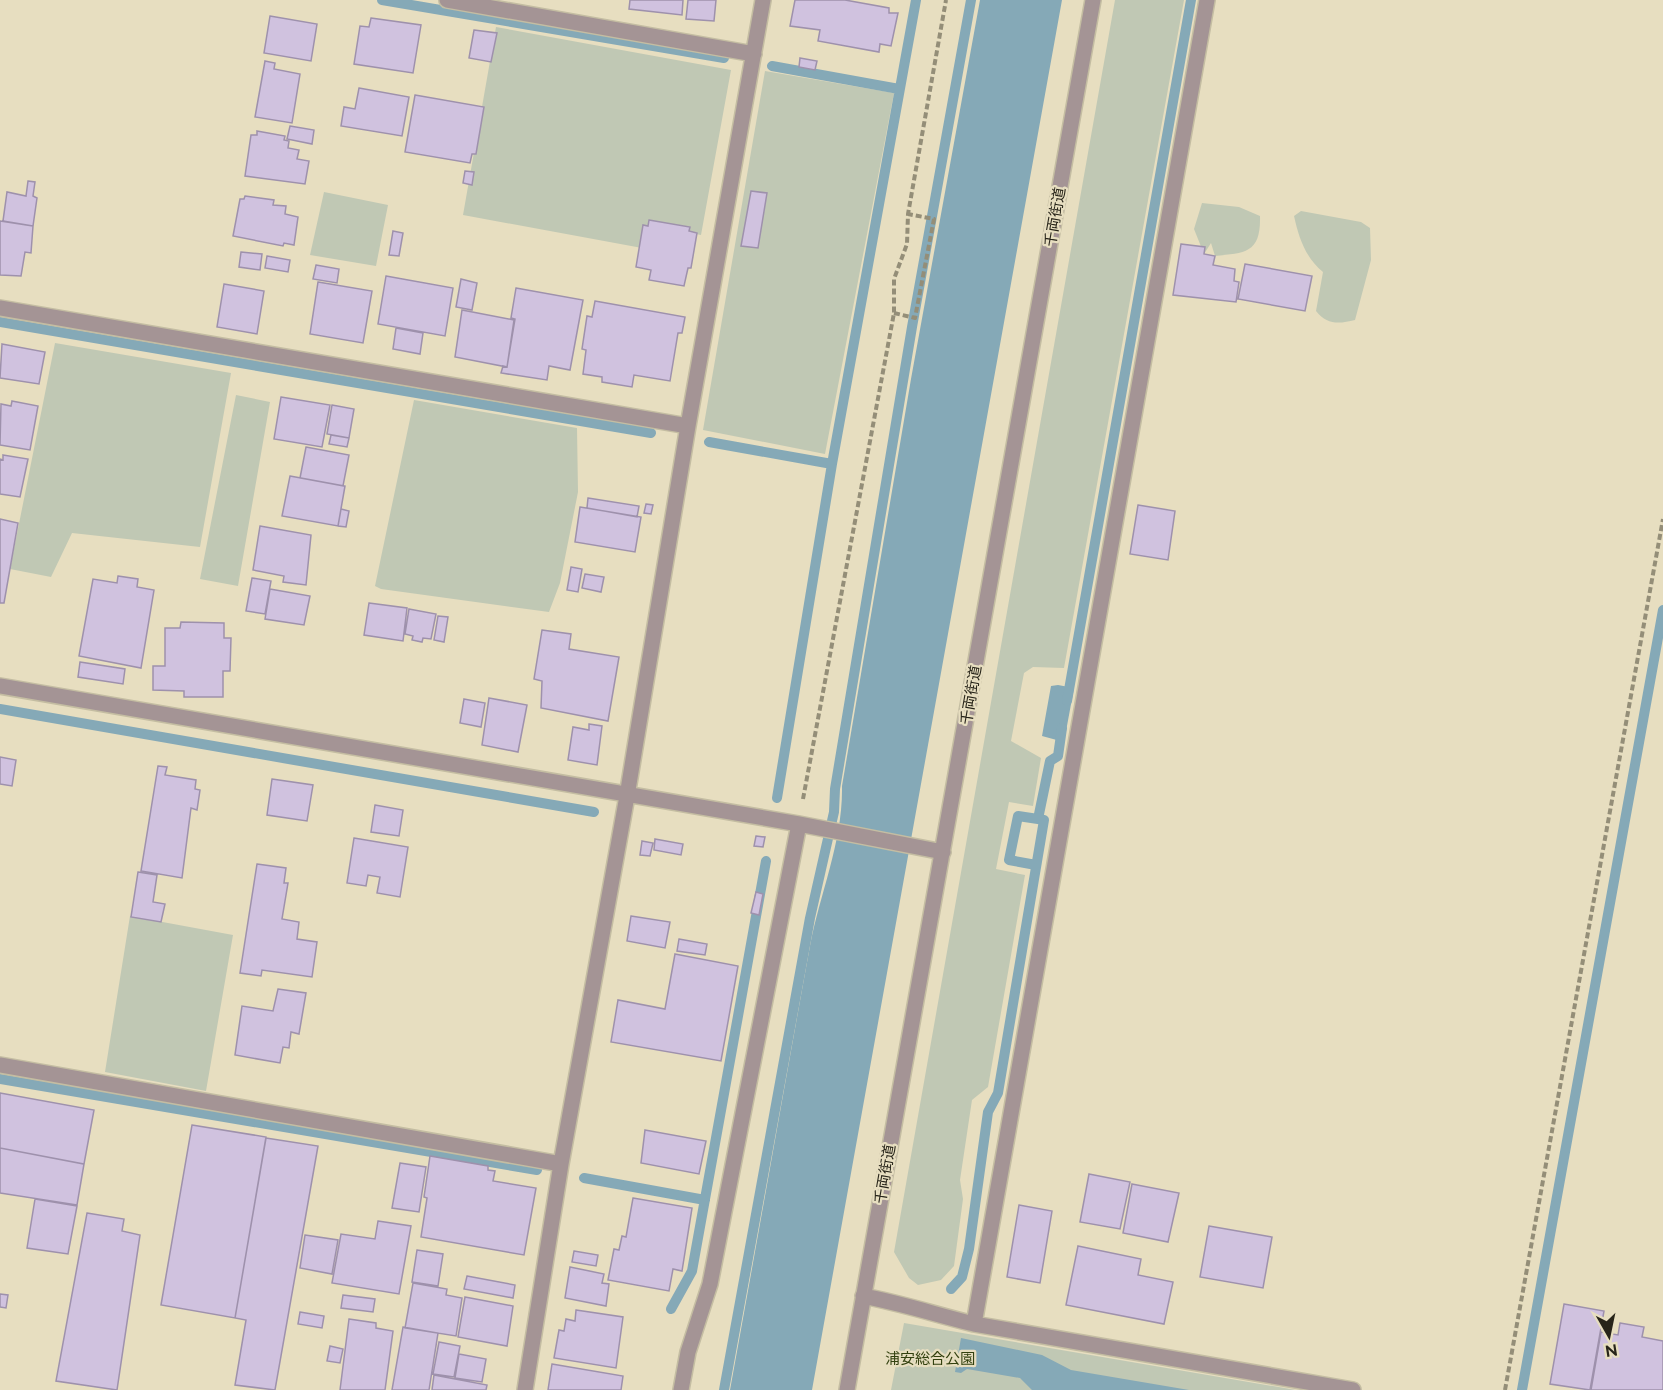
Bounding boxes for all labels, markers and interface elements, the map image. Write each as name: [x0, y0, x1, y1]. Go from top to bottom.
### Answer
street label: 千両街道: [1041, 186, 1069, 248]
street label: 千両街道: [957, 664, 985, 726]
street label: 千両街道: [871, 1143, 899, 1205]
north arrow: [1579, 1306, 1639, 1366]
text: N: [1604, 1340, 1619, 1361]
park label: 浦安総合公園: [885, 1350, 975, 1368]

